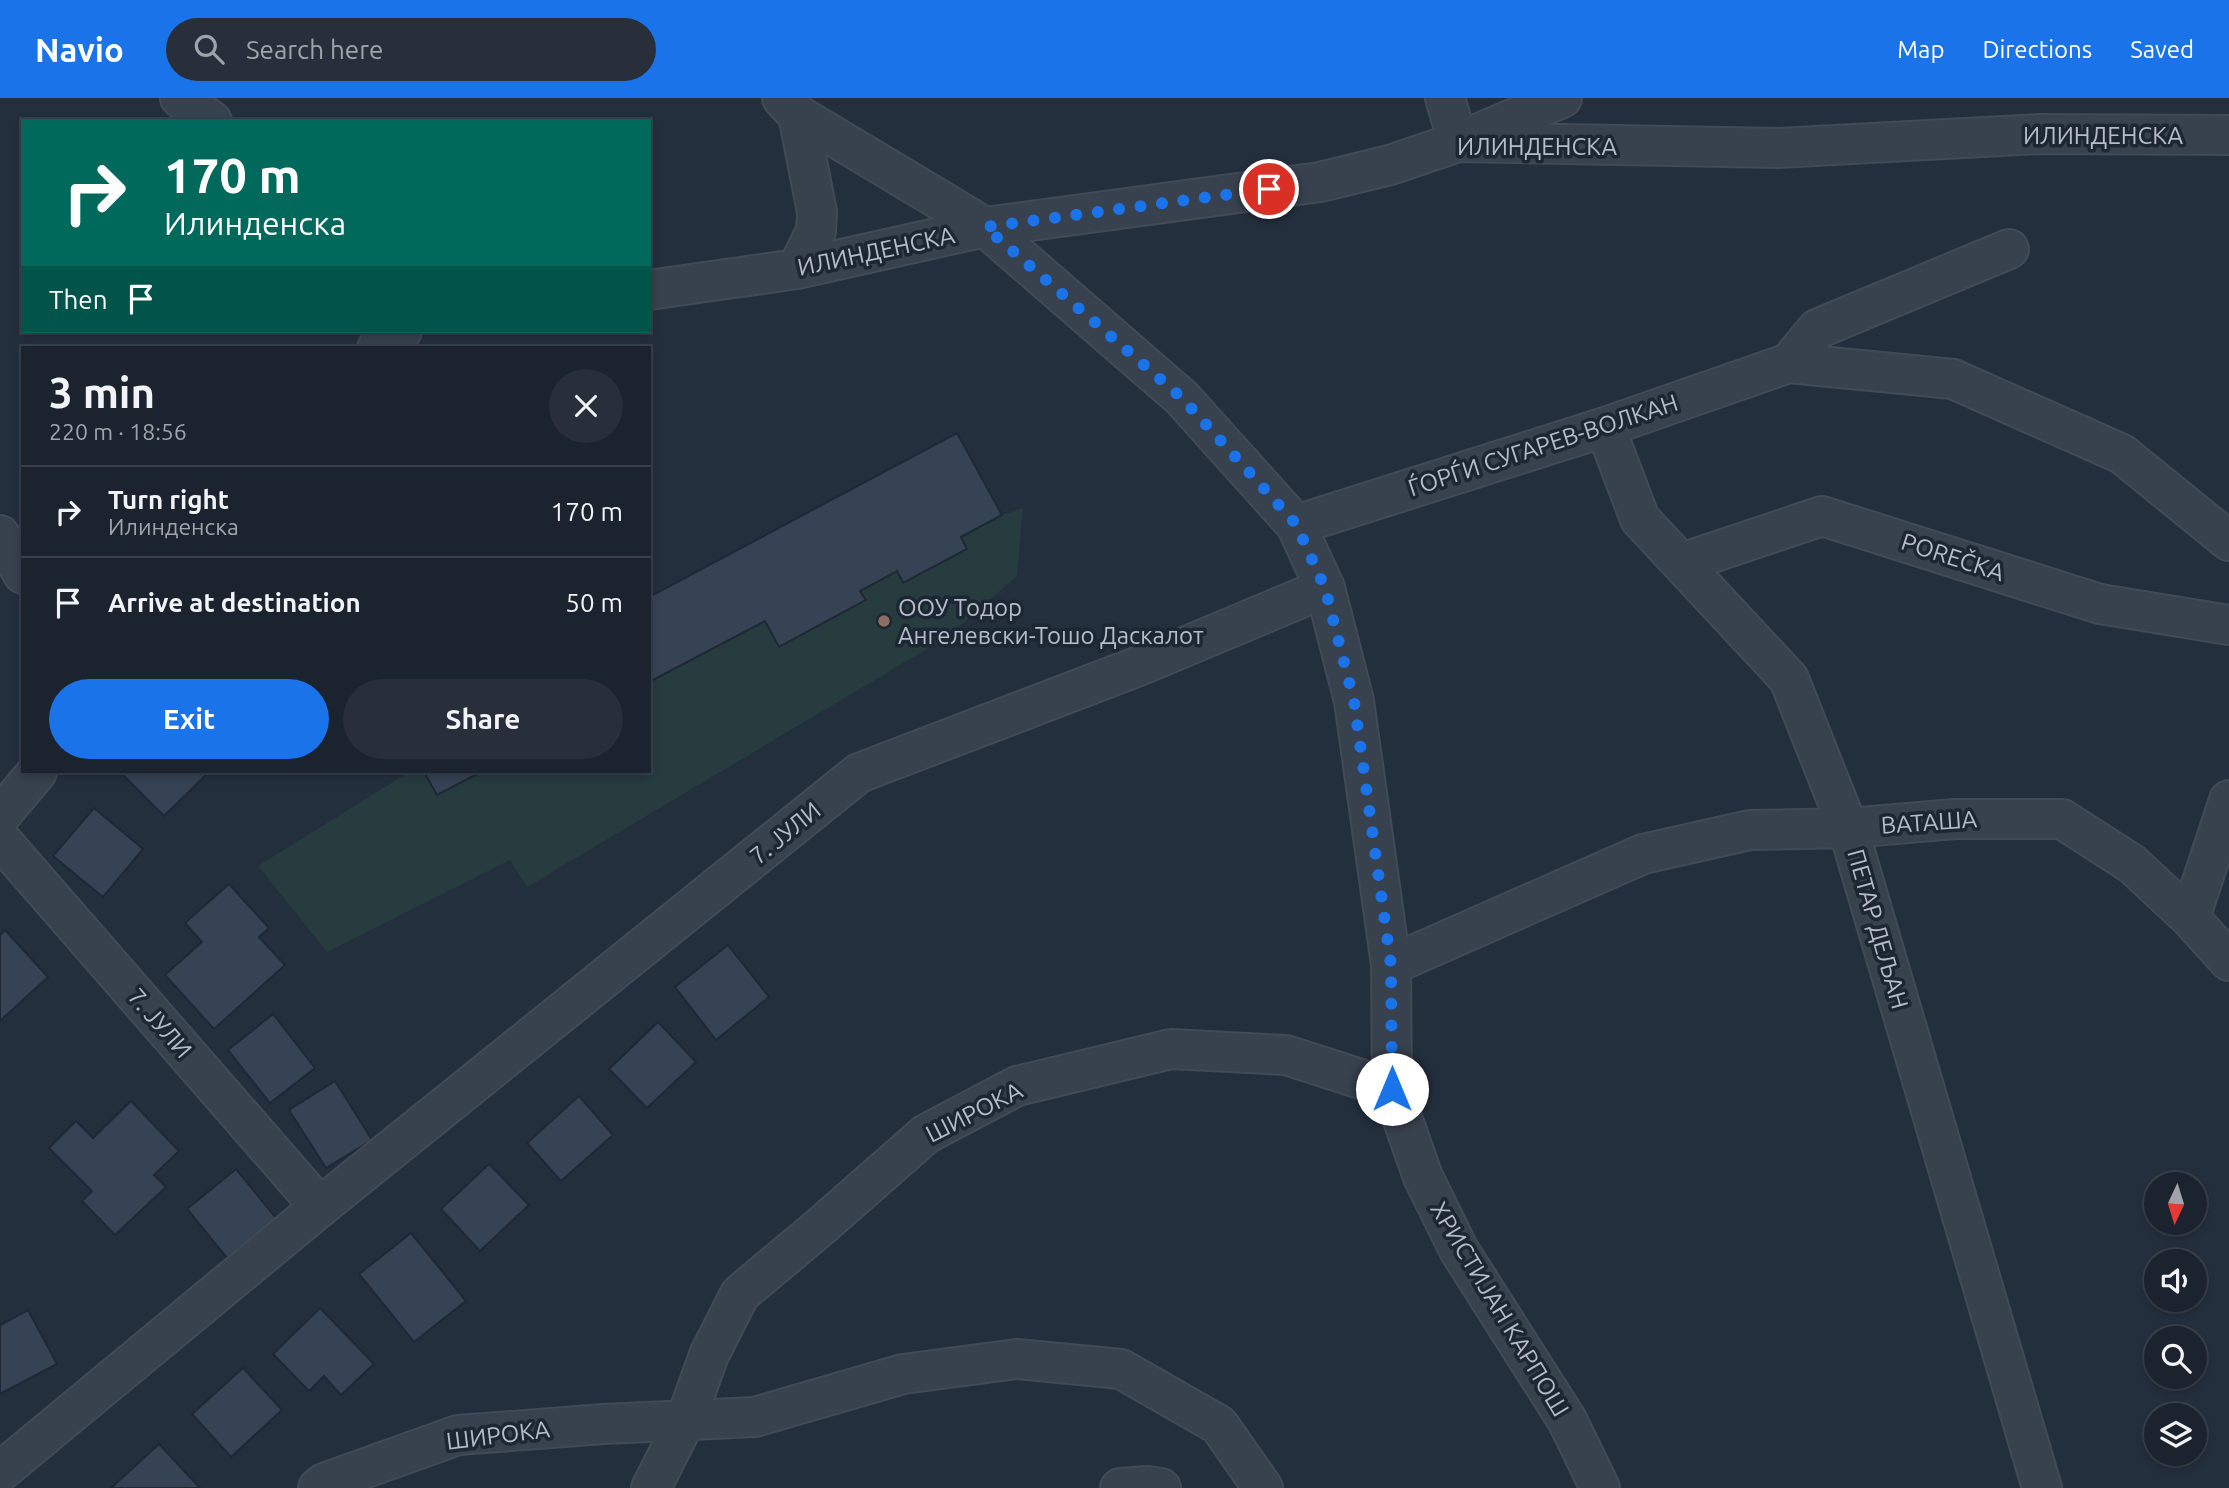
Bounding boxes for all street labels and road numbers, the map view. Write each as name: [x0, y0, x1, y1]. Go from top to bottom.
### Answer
street label: ИЛИНДЕНСКА: [2023, 122, 2183, 149]
street label: ИЛИНДЕНСКА: [1457, 133, 1617, 160]
street label: ИЛИНДЕНСКА: [795, 221, 958, 281]
street label: ЃОРЃИ СУГАРЕВ-ВОЛКАН: [1404, 388, 1681, 501]
street label: POREČKA: [1898, 527, 2009, 586]
street label: 7. ЈУЛИ: [744, 796, 826, 870]
street label: ВАТАША: [1880, 805, 1978, 839]
street label: ПЕТАР ДЕЉАН: [1842, 846, 1914, 1012]
street label: 7. ЈУЛИ: [123, 983, 197, 1063]
street label: ШИРОКА: [921, 1076, 1027, 1148]
street label: ХРИСТИЈАН КАРПОШ: [1425, 1197, 1575, 1421]
street label: ШИРОКА: [445, 1415, 552, 1455]

